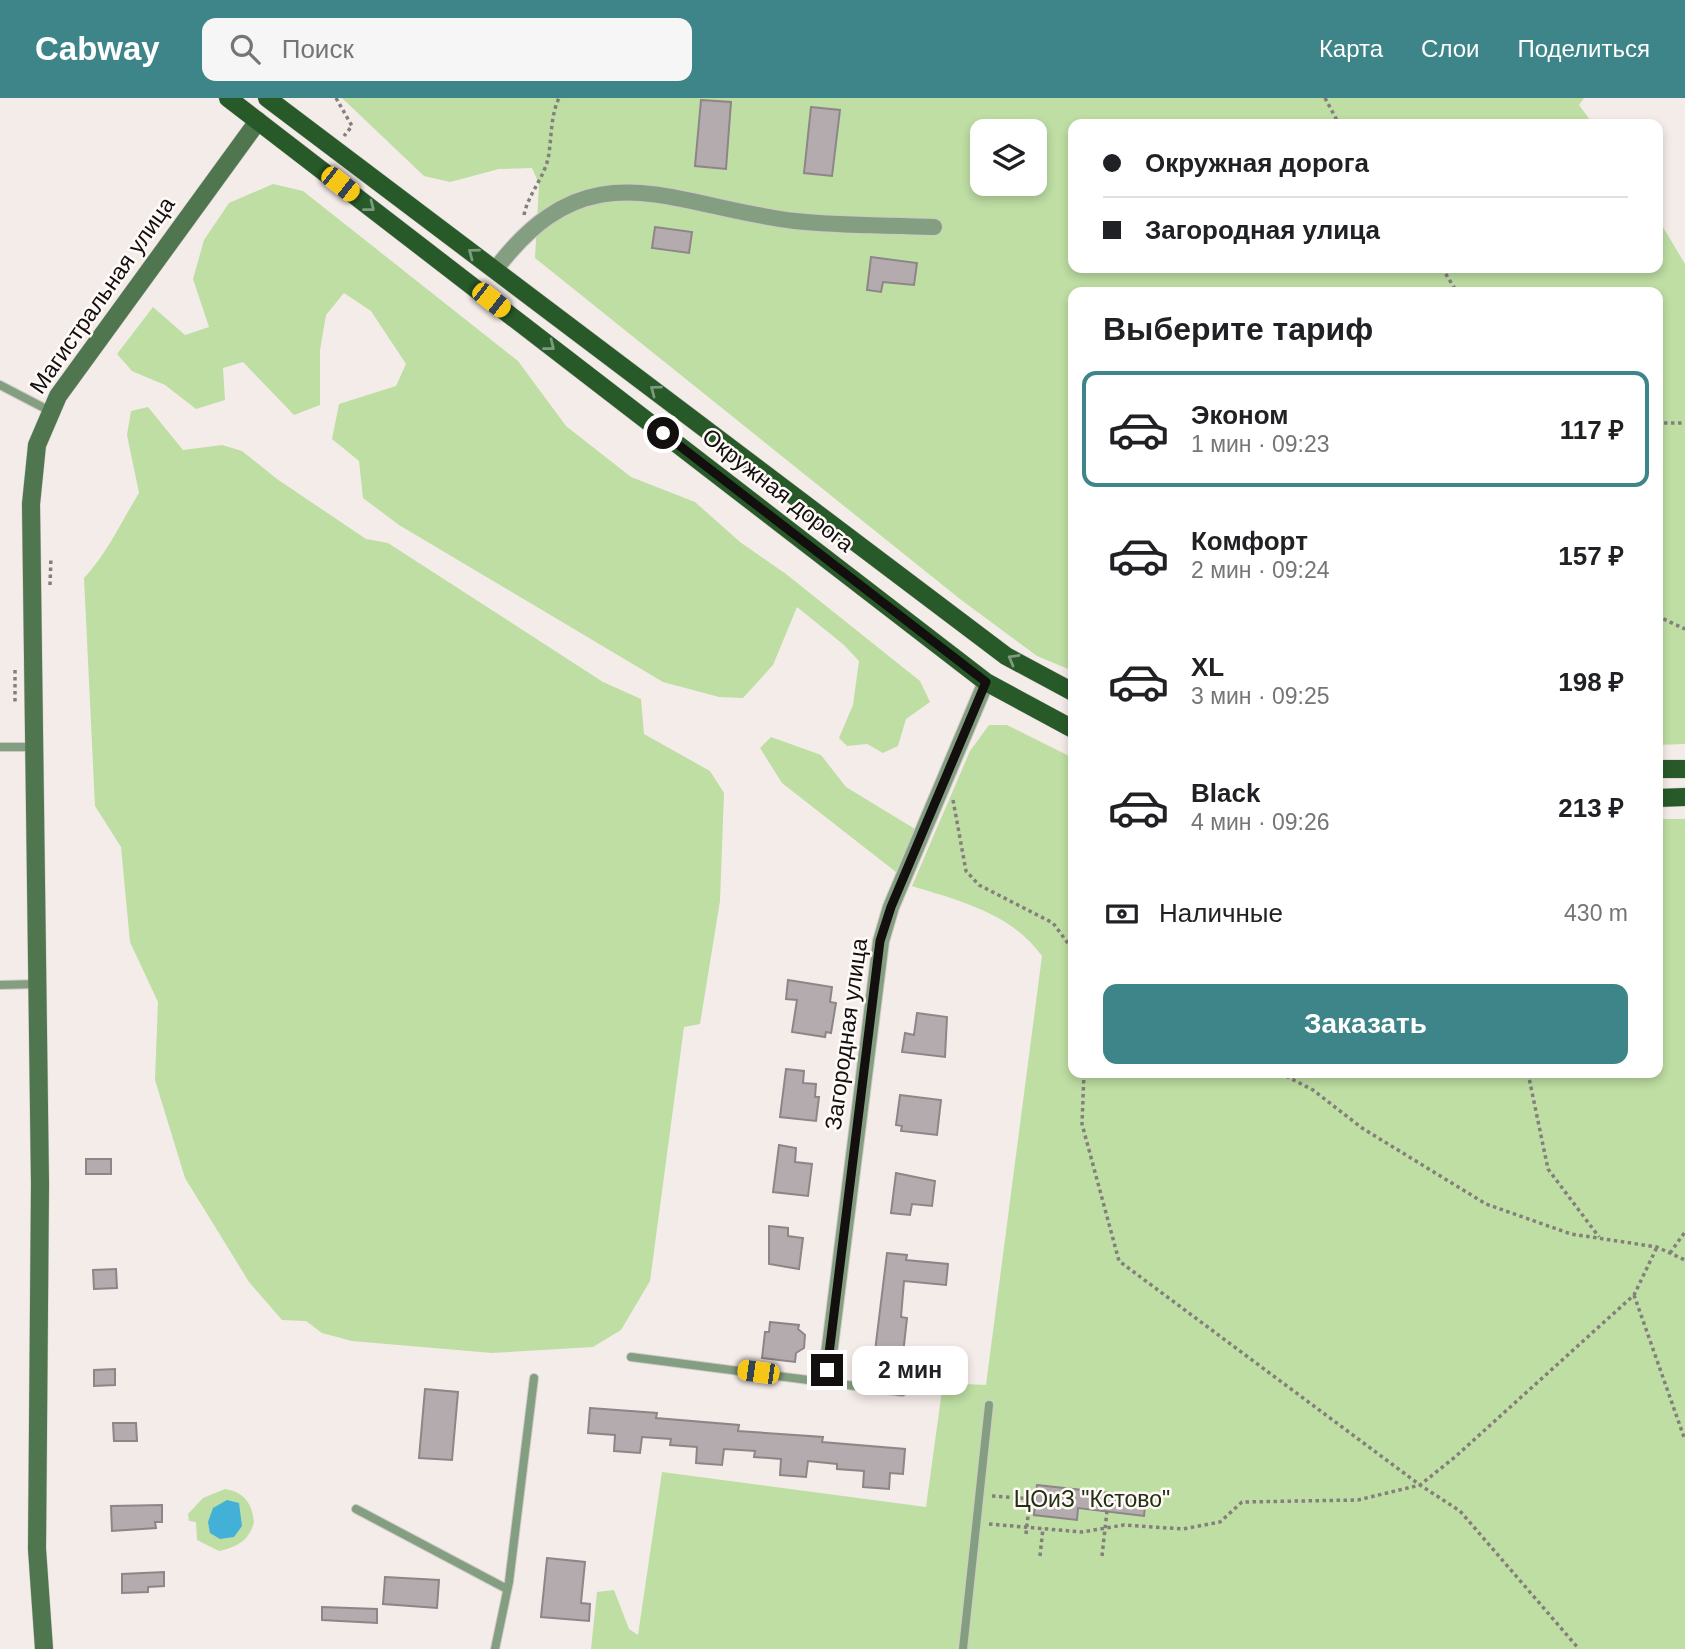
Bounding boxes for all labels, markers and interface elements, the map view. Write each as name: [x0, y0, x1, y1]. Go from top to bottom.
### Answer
search box: [202, 18, 692, 81]
text: Cabway: [35, 30, 160, 67]
icon: search: [226, 30, 264, 68]
text: Поиск: [282, 34, 354, 64]
text: Карта: [1319, 35, 1383, 62]
text: Слои: [1421, 35, 1479, 62]
text: Поделиться: [1517, 35, 1650, 62]
map controls: [970, 119, 1047, 196]
button: layers: [970, 119, 1047, 196]
text: Окружная дорога: [1145, 148, 1369, 178]
car: [317, 163, 364, 205]
street label: Магистральная улица: [24, 192, 180, 398]
one-way arrow: [363, 199, 375, 212]
text: Загородная улица: [1145, 215, 1380, 245]
one-way arrow: [468, 249, 481, 261]
car: [468, 279, 515, 321]
text: Выберите тариф: [1103, 311, 1373, 347]
one-way arrow: [543, 338, 555, 351]
one-way arrow: [650, 386, 662, 399]
icon: car: [1107, 398, 1170, 461]
text: Эконом: [1191, 400, 1289, 430]
text: 117 ₽: [1560, 415, 1624, 445]
route start: [647, 417, 679, 449]
street label: Окружная дорога: [697, 423, 859, 557]
text: 1 мин · 09:23: [1191, 431, 1330, 457]
icon: car: [1107, 524, 1170, 587]
text: Комфорт: [1191, 526, 1308, 556]
text: 157 ₽: [1558, 541, 1624, 571]
text: 2 мин · 09:24: [1191, 557, 1330, 583]
icon: car: [1107, 650, 1170, 713]
text: XL: [1191, 652, 1224, 682]
one-way arrow: [1007, 654, 1020, 667]
text: 198 ₽: [1558, 667, 1624, 697]
text: 3 мин · 09:25: [1191, 683, 1330, 709]
icon: car: [1107, 776, 1170, 839]
text: Black: [1191, 778, 1260, 808]
text: 213 ₽: [1558, 793, 1624, 823]
text: 4 мин · 09:26: [1191, 809, 1330, 835]
icon: cash: [1103, 895, 1141, 933]
text: Наличные: [1159, 898, 1283, 928]
text: 430 m: [1564, 900, 1628, 926]
street label: Загородная улица: [820, 936, 872, 1132]
button: Заказать: [1103, 984, 1628, 1064]
callout: 2 мин: [852, 1346, 967, 1394]
route end: [811, 1354, 843, 1386]
text: 2 мин: [878, 1357, 942, 1383]
car: [736, 1359, 781, 1385]
park label: ЦОиЗ "Кстово": [1014, 1486, 1170, 1512]

